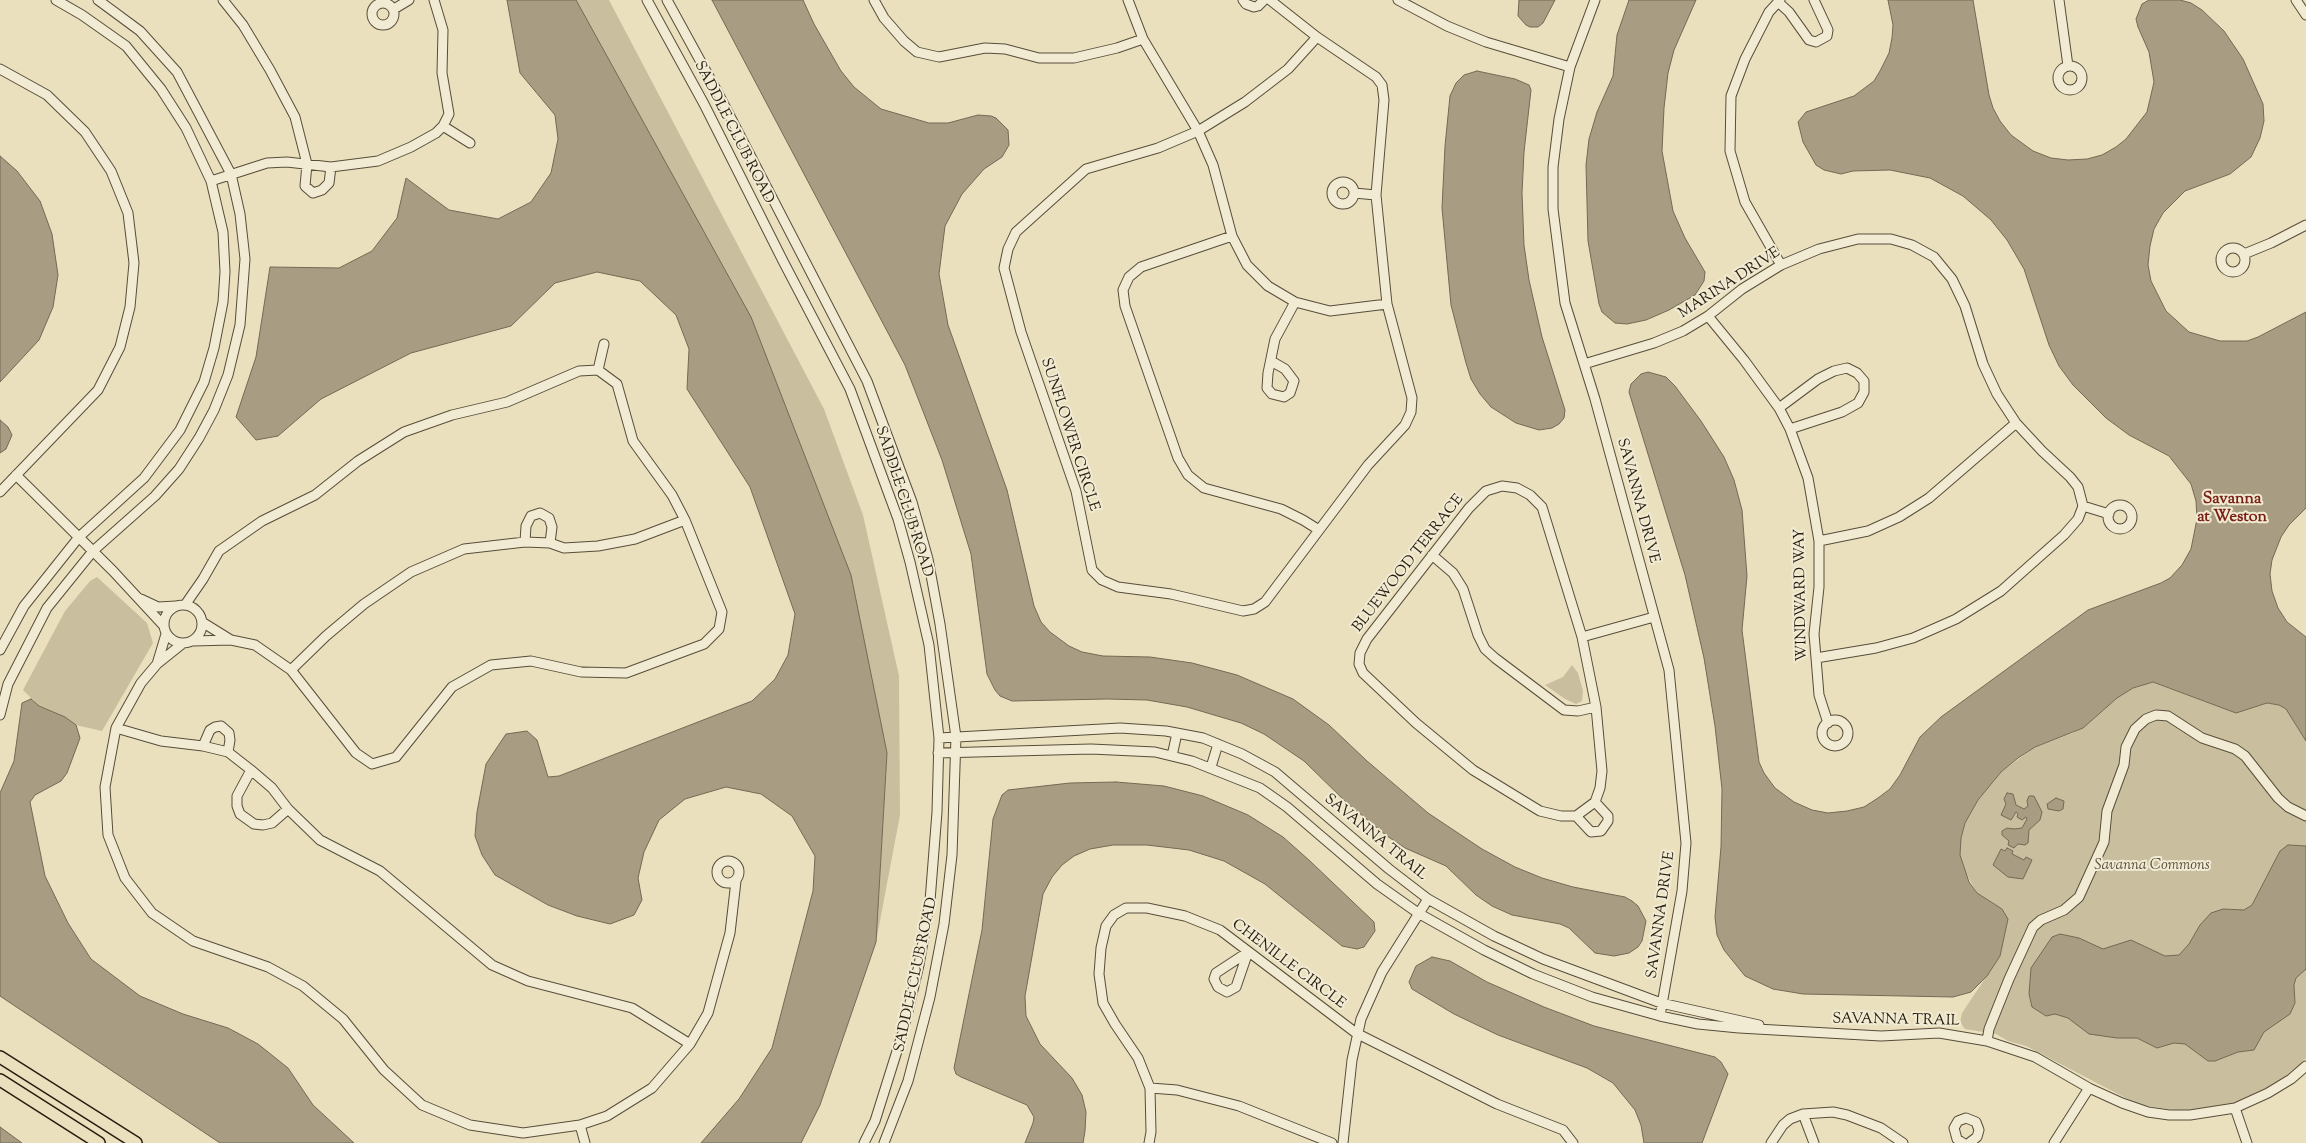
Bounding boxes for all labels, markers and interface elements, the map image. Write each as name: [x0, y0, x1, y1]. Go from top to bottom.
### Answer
street label: SADDLE CLUB ROAD: [689, 59, 777, 207]
street label: MARINA DRIVE: [1676, 244, 1784, 324]
street label: SUNFLOWER CIRCLE: [1036, 356, 1102, 514]
street label: SADDLE CLUB ROAD: [870, 424, 936, 580]
street label: SAVANNA DRIVE: [1612, 437, 1662, 565]
district label: Savanna at Weston: [2197, 490, 2267, 528]
street label: BLUEWOOD TERRACE: [1350, 491, 1468, 637]
street label: WINDWARD WAY: [1792, 528, 1812, 662]
street label: SAVANNA TRAIL: [1320, 791, 1430, 885]
street label: SAVANNA DRIVE: [1644, 850, 1680, 980]
park label: Savanna Commons: [2094, 857, 2210, 875]
street label: SADDLE CLUB ROAD: [892, 896, 942, 1054]
street label: CHENILLE CIRCLE: [1228, 916, 1348, 1014]
street label: SAVANNA TRAIL: [1832, 1011, 1960, 1031]

